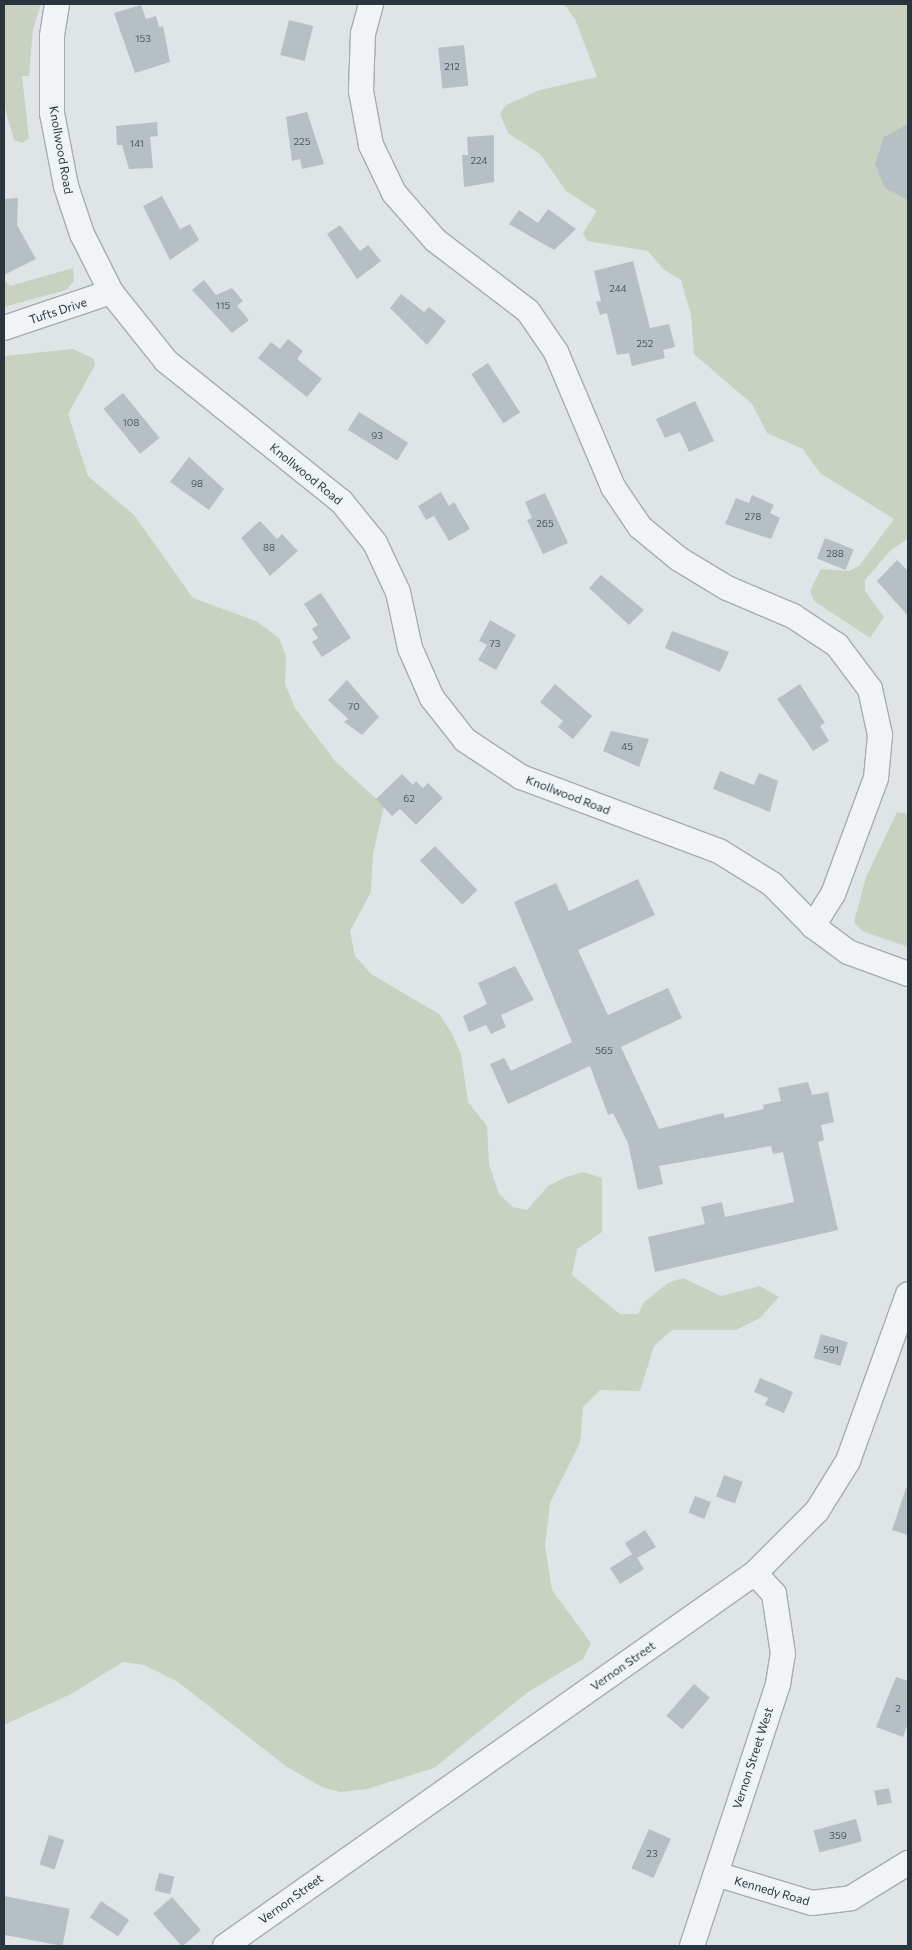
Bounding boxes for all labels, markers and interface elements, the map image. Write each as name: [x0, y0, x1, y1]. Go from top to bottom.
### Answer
house number: 153: [135, 33, 151, 45]
house number: 212: [444, 61, 460, 73]
street label: Knollwood Road: [46, 105, 76, 195]
house number: 225: [294, 136, 310, 148]
house number: 141: [130, 138, 144, 150]
house number: 224: [471, 155, 487, 167]
house number: 244: [609, 283, 627, 295]
street label: Tufts Drive: [27, 295, 89, 327]
house number: 115: [216, 300, 230, 312]
house number: 252: [637, 338, 653, 350]
house number: 108: [123, 417, 139, 429]
house number: 93: [371, 430, 383, 442]
street label: Knollwood Road: [267, 440, 345, 508]
house number: 98: [191, 478, 203, 490]
house number: 278: [745, 511, 761, 523]
house number: 265: [536, 518, 554, 530]
house number: 88: [263, 542, 275, 554]
house number: 288: [826, 548, 844, 560]
house number: 73: [490, 638, 500, 650]
house number: 70: [348, 701, 360, 713]
house number: 45: [621, 741, 633, 753]
street label: Knollwood Road: [524, 772, 612, 818]
house number: 62: [403, 793, 415, 805]
house number: 565: [595, 1045, 613, 1057]
house number: 591: [823, 1344, 839, 1356]
street label: Vernon Street: [588, 1638, 658, 1694]
house number: 2: [895, 1703, 901, 1715]
street label: Vernon Street West: [730, 1705, 776, 1811]
house number: 359: [829, 1830, 847, 1842]
house number: 23: [646, 1848, 658, 1860]
street label: Vernon Street: [256, 1871, 326, 1927]
street label: Kennedy Road: [733, 1873, 811, 1909]

